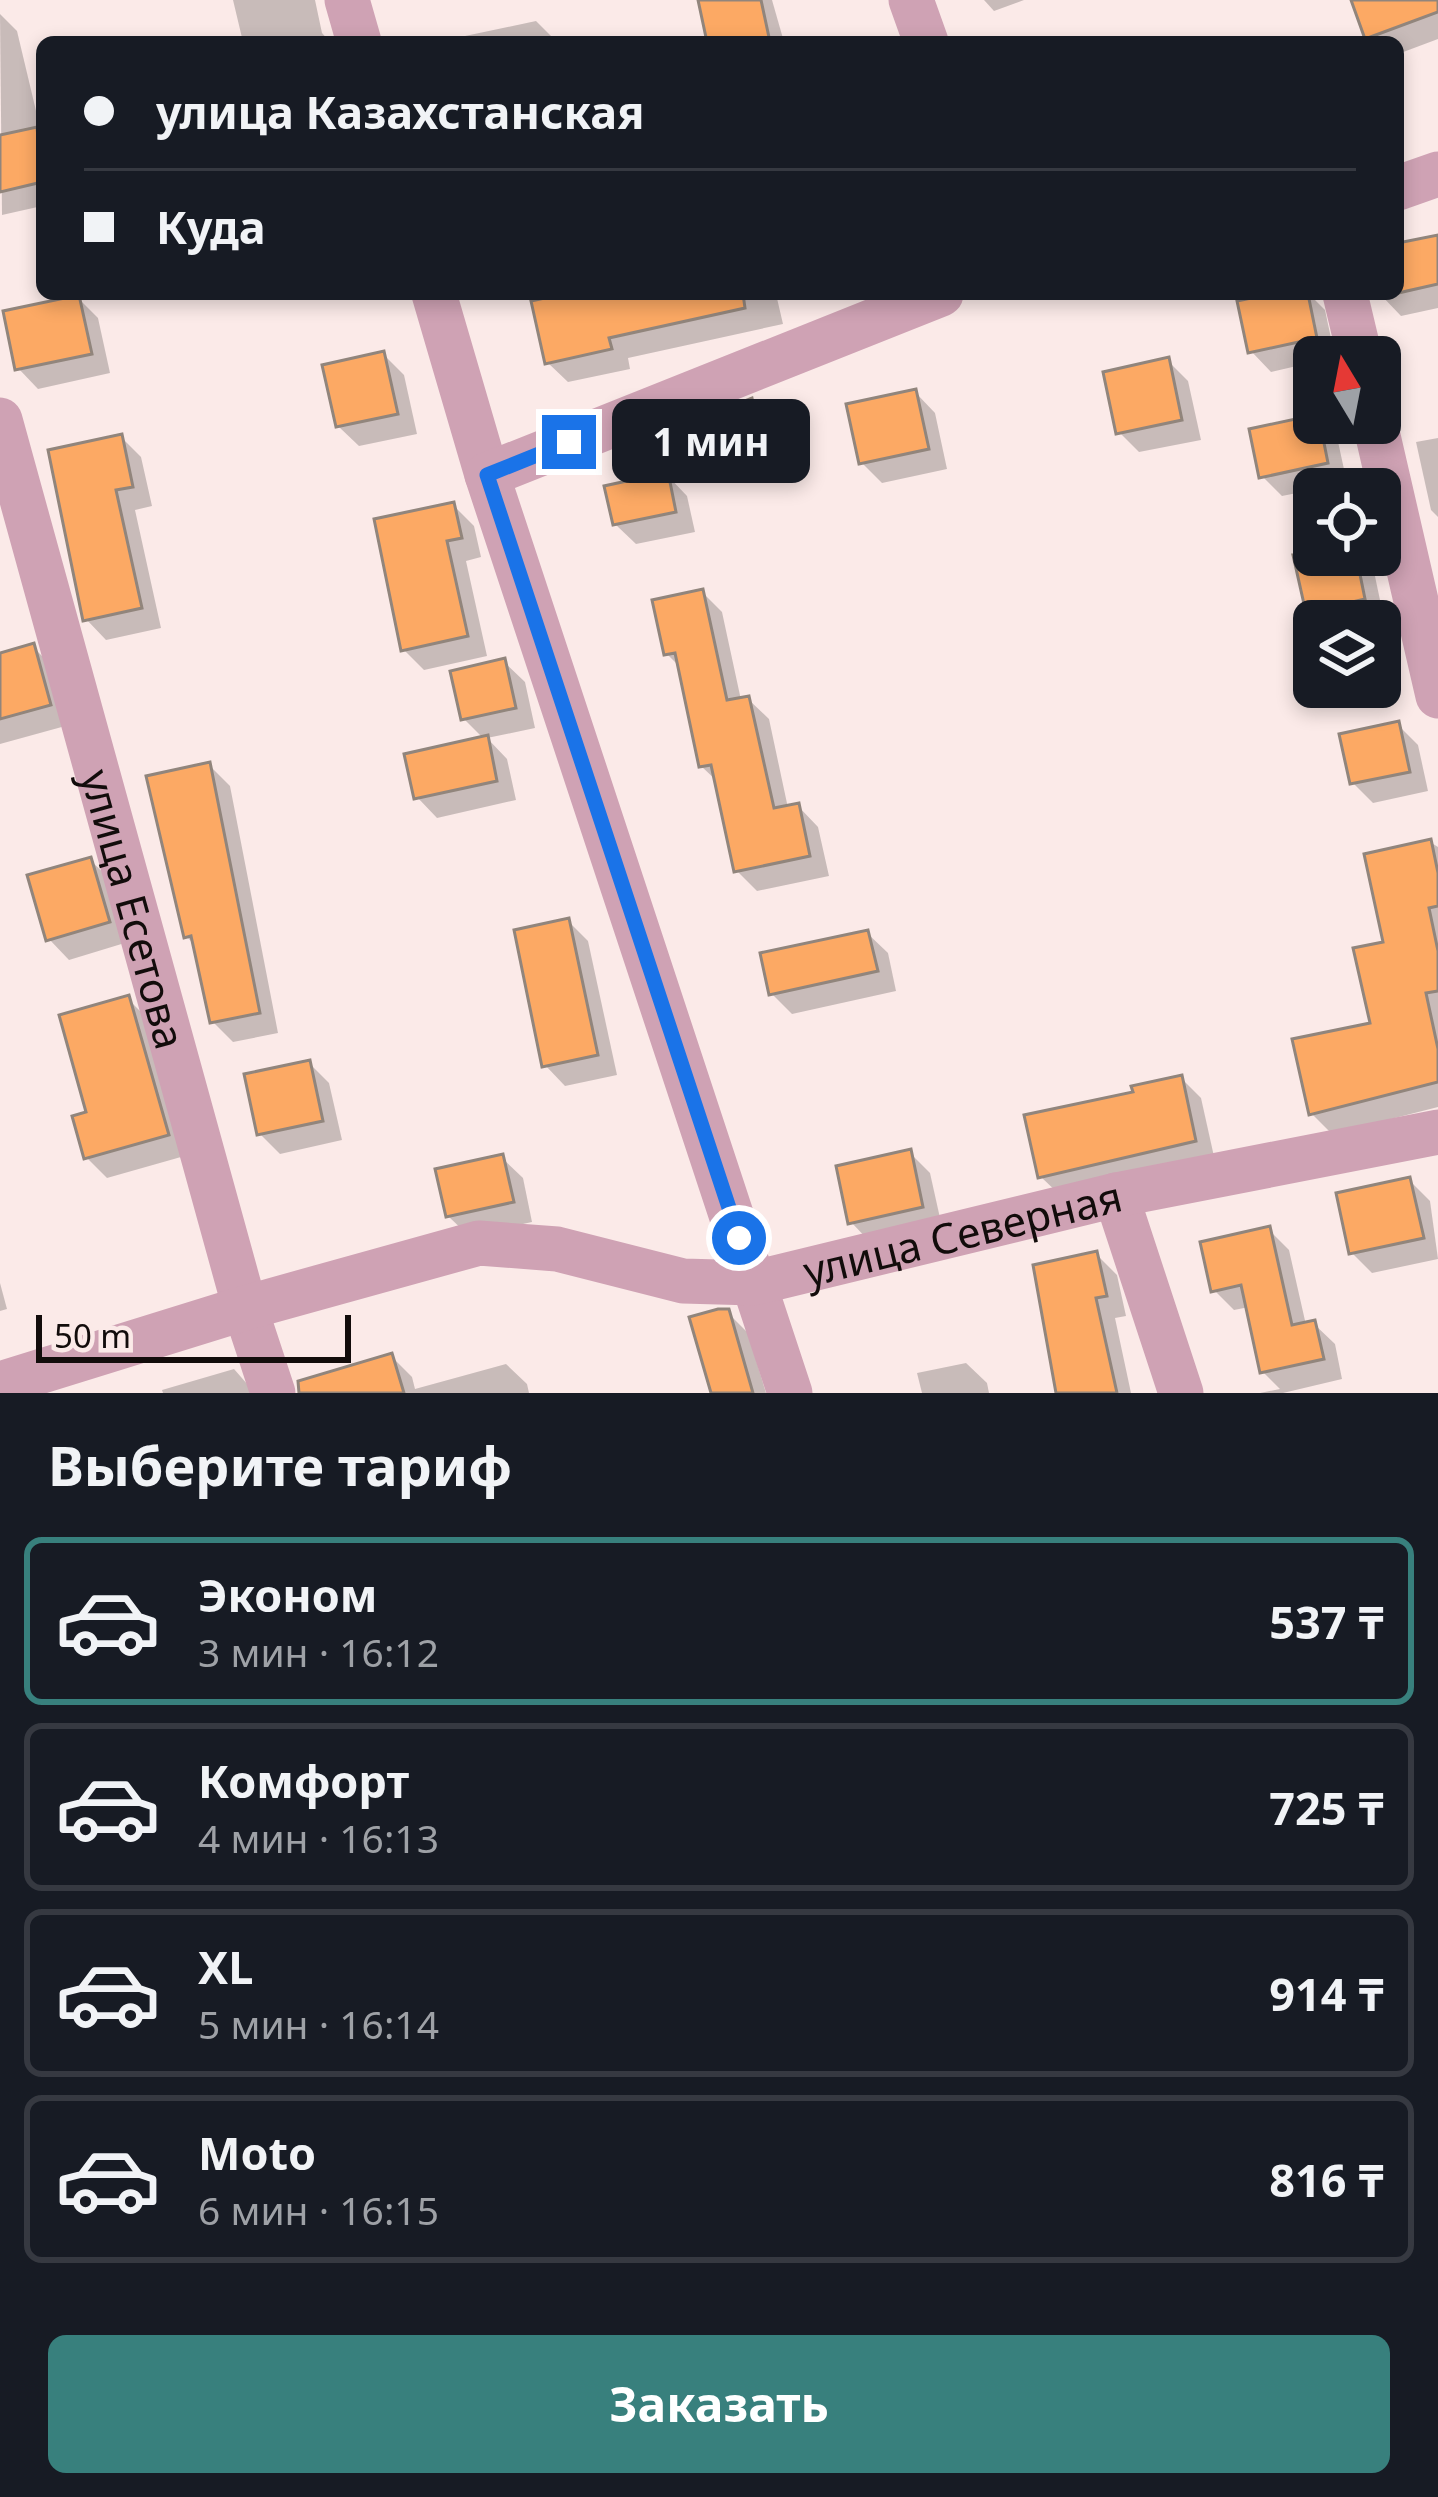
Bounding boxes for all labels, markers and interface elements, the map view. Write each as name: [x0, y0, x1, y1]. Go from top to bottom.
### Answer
text: улица Казахстанская: [156, 81, 644, 142]
text: Куда: [156, 196, 266, 257]
north arrow: [1293, 336, 1401, 444]
map controls: [1293, 336, 1401, 708]
callout: 1 мин: [611, 400, 809, 484]
text: 1 мин: [653, 414, 769, 467]
route end: [542, 415, 596, 469]
button: locate: [1293, 468, 1401, 576]
button: layers: [1293, 600, 1401, 708]
street label: улица Есетова: [69, 763, 201, 1055]
street label: улица Северная: [797, 1166, 1127, 1299]
route start: [712, 1211, 766, 1265]
scale bar: [36, 1309, 351, 1362]
text: 50 m: [54, 1313, 131, 1358]
text: Выберите тариф: [48, 1428, 512, 1502]
text: Эконом: [198, 1564, 377, 1625]
icon: car: [54, 1567, 162, 1675]
text: 537 ₸: [1269, 1591, 1384, 1652]
text: 3 мин · 16:12: [198, 1625, 439, 1678]
text: Комфорт: [198, 1750, 409, 1811]
icon: car: [54, 1753, 162, 1861]
text: 725 ₸: [1269, 1777, 1384, 1838]
text: 4 мин · 16:13: [198, 1811, 439, 1864]
text: XL: [198, 1936, 253, 1997]
icon: car: [54, 1939, 162, 2047]
text: 914 ₸: [1269, 1963, 1384, 2024]
text: 5 мин · 16:14: [198, 1997, 439, 2050]
text: Moto: [198, 2122, 316, 2183]
icon: car: [54, 2125, 162, 2233]
text: 816 ₸: [1269, 2149, 1384, 2210]
text: 6 мин · 16:15: [198, 2183, 439, 2236]
button: Заказать: [48, 2335, 1390, 2473]

